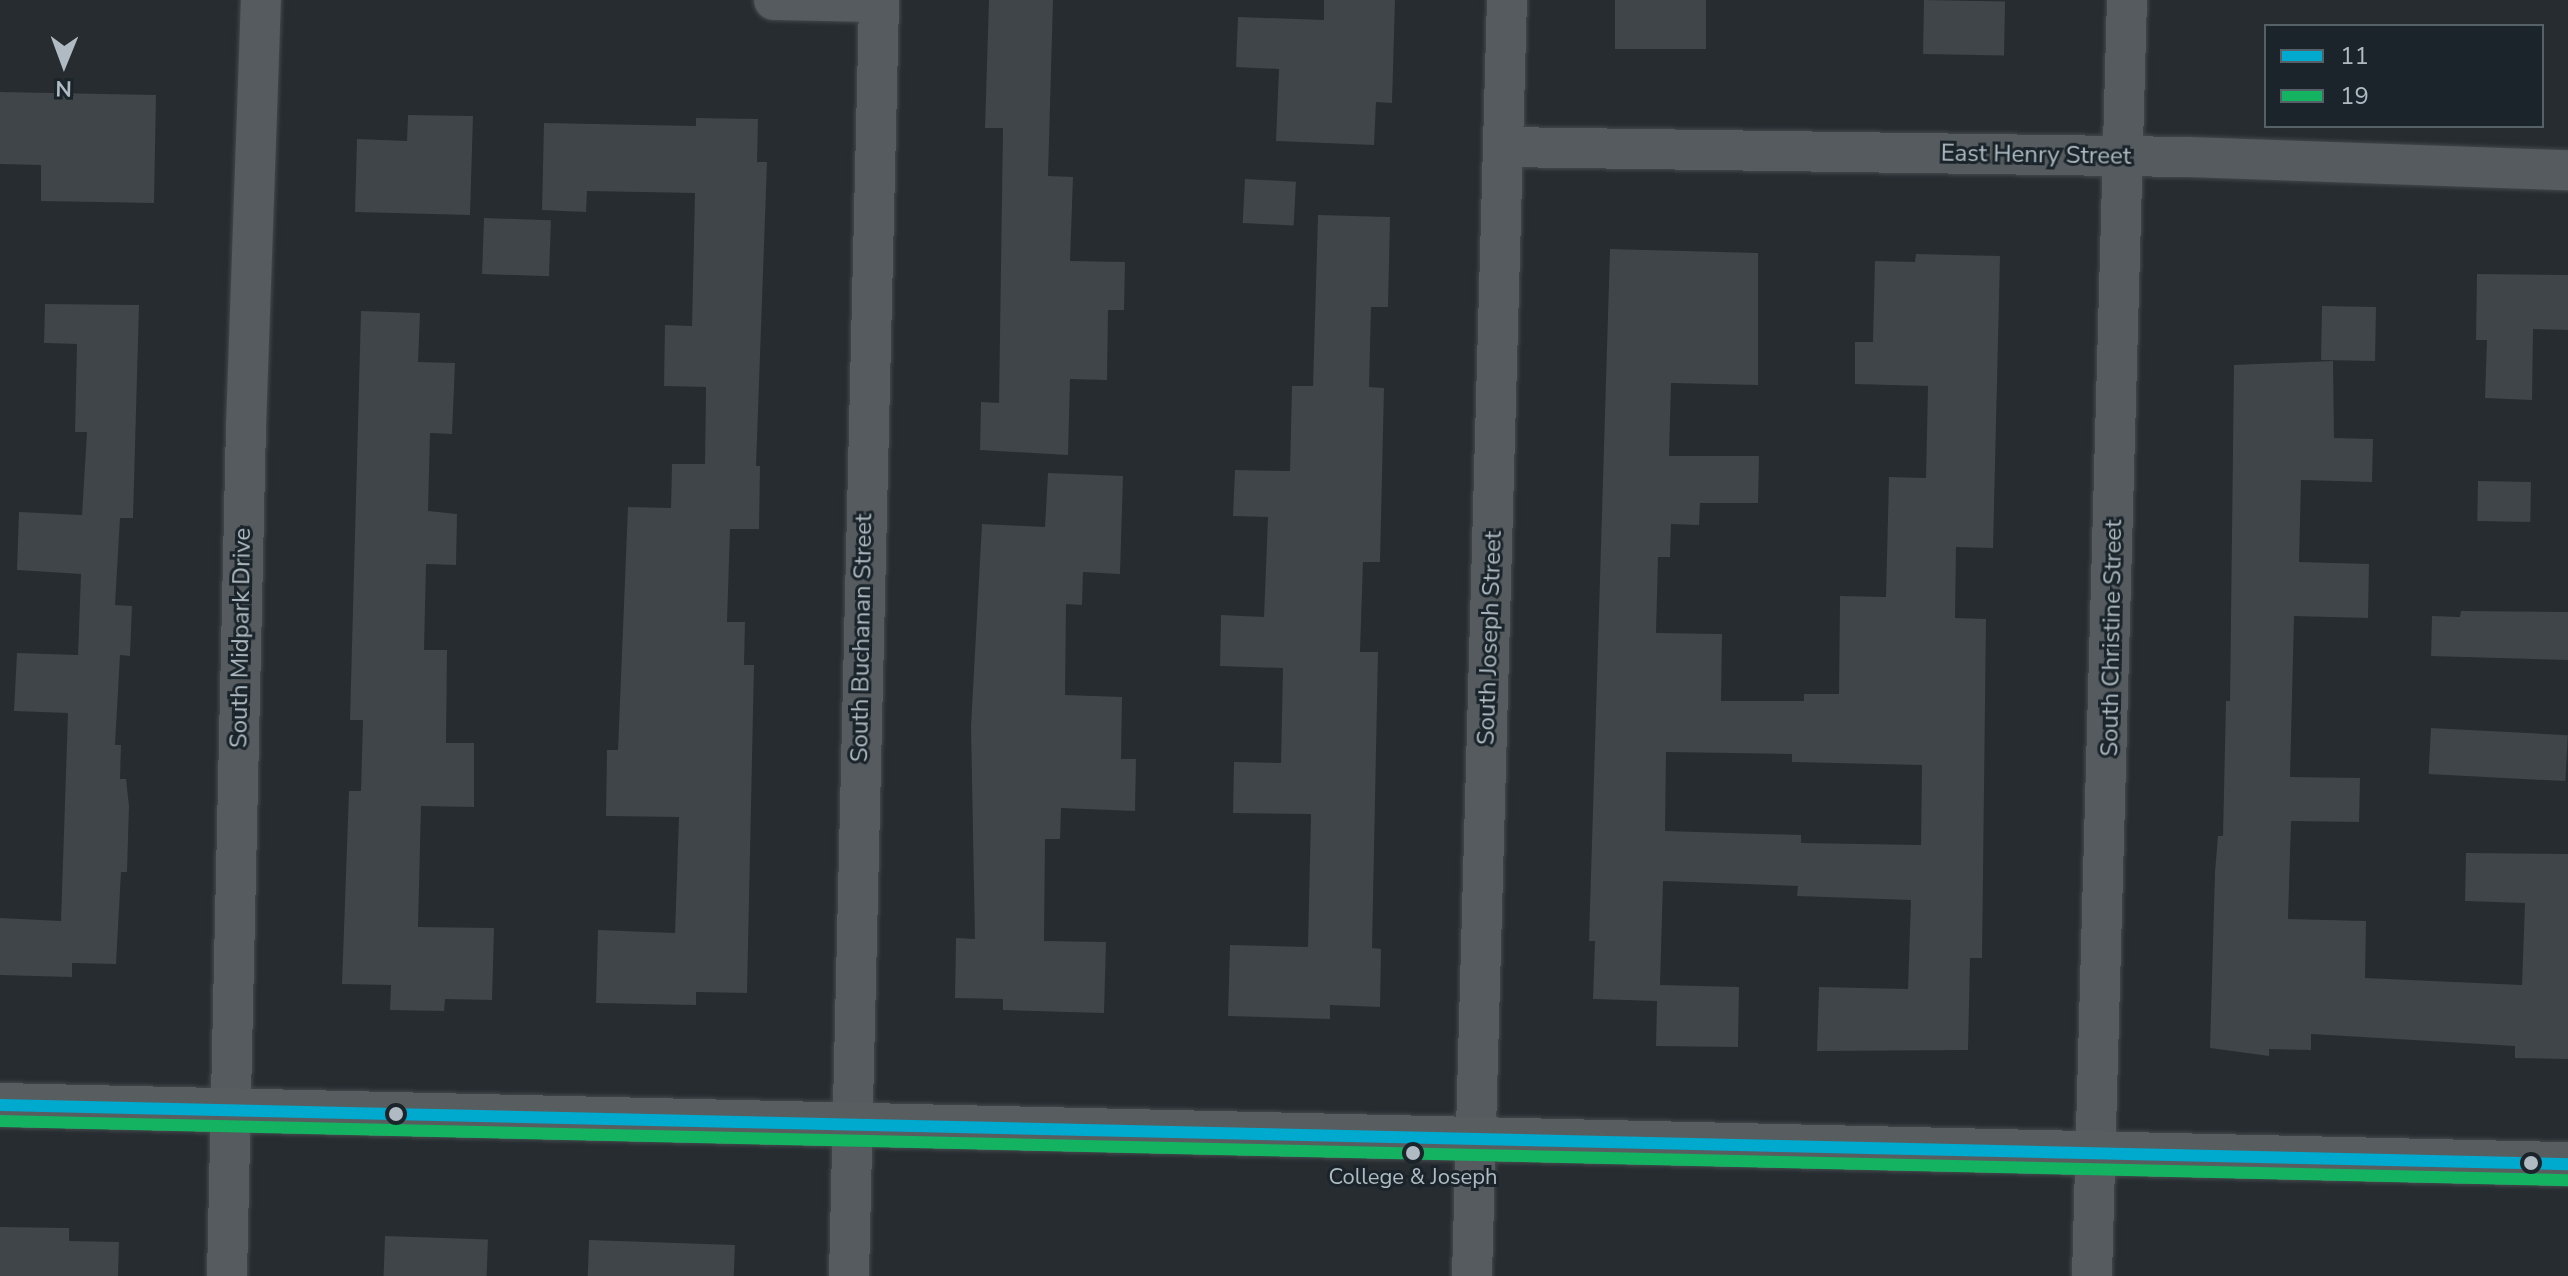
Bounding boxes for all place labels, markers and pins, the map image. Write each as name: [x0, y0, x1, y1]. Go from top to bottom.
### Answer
unlabelled marker: [388, 1106, 404, 1122]
marker: College & Joseph: [1405, 1145, 1421, 1161]
unlabelled marker: [2523, 1155, 2539, 1171]
place label: College & Joseph: [1328, 1165, 1498, 1191]

